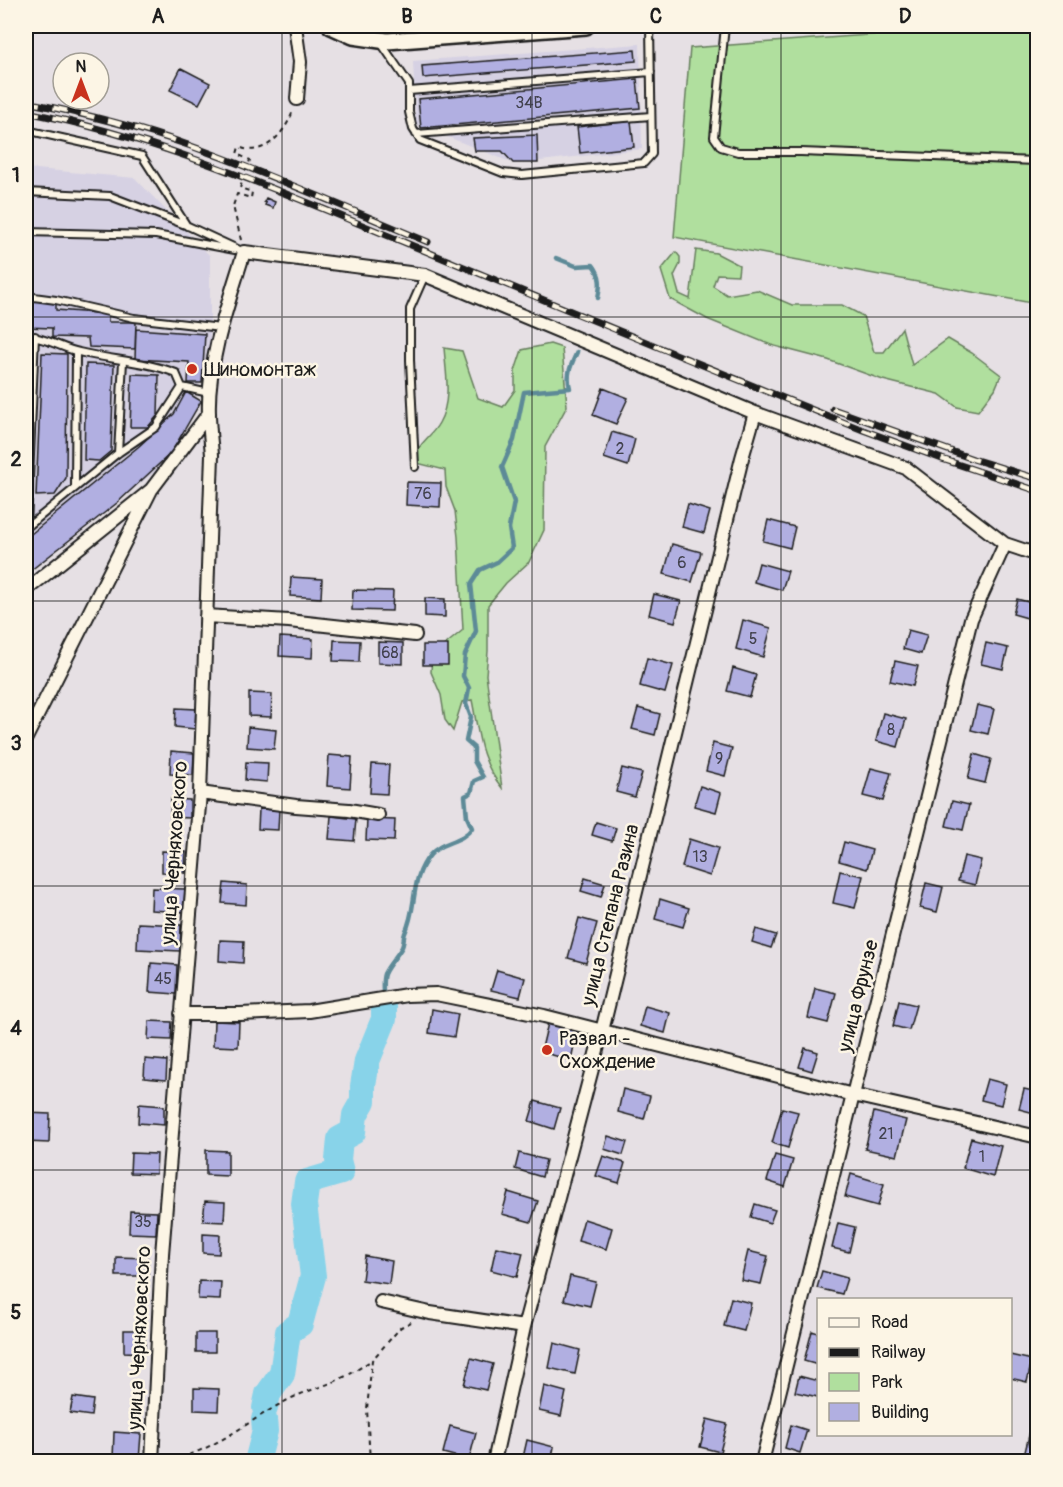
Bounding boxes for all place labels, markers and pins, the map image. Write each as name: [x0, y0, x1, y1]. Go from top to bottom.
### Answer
place label: Шиномонтаж: [204, 357, 316, 382]
marker: Шиномонтаж: [185, 362, 199, 376]
place label: Развал - Схождение: [559, 1026, 656, 1074]
marker: Развал - Схождение: [540, 1043, 554, 1057]

